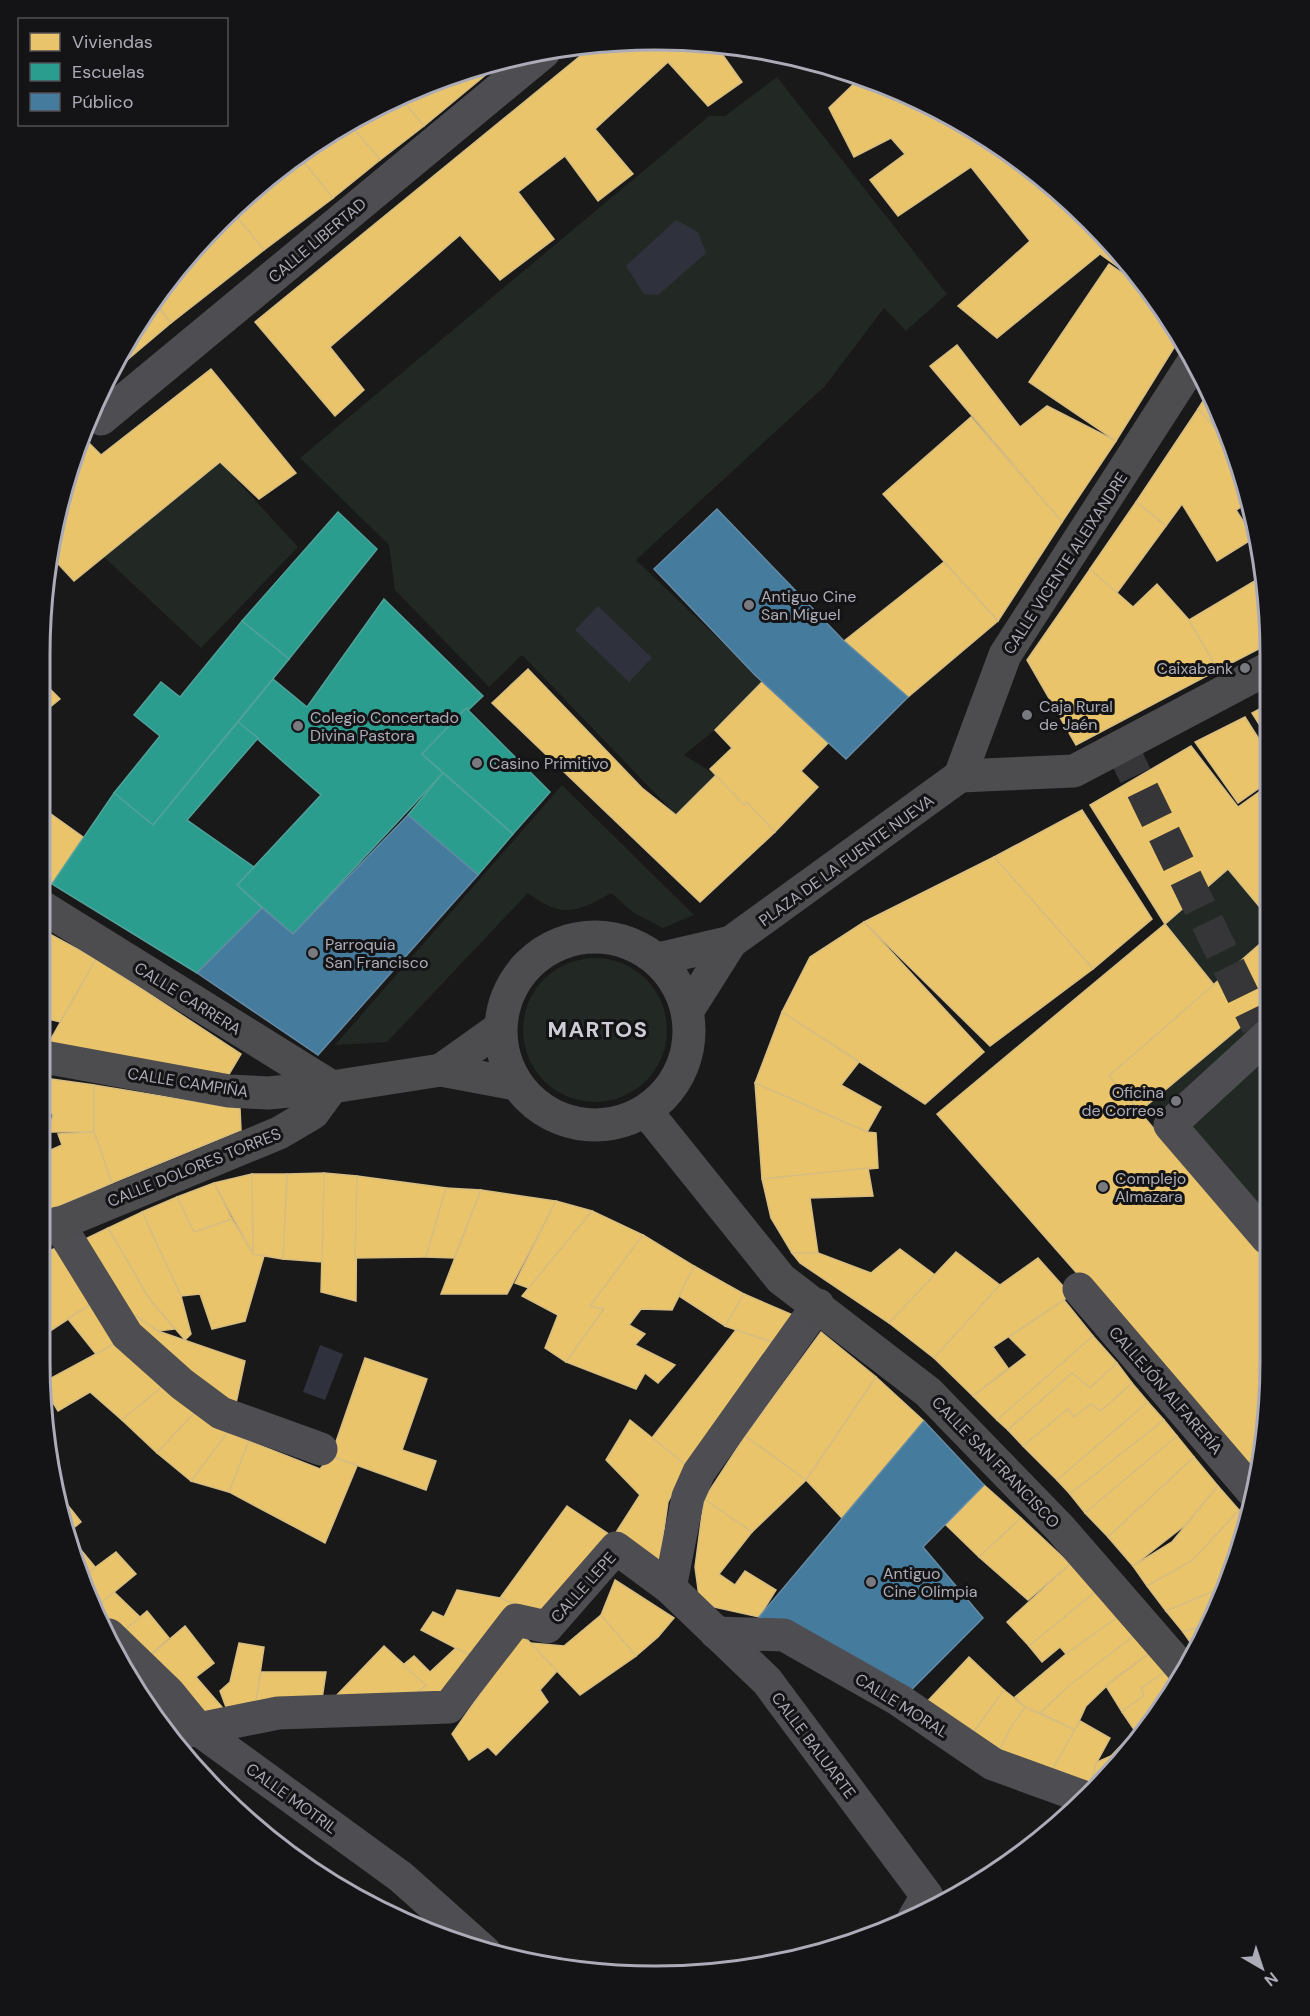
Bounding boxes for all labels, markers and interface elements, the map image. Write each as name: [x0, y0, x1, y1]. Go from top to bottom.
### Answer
legend: [18, 18, 228, 126]
text: Viviendas: [72, 30, 153, 54]
text: Escuelas: [72, 60, 145, 84]
text: Público: [72, 90, 133, 114]
street label: CALLE LIBERTAD: [264, 193, 371, 288]
street label: CALLE VICENTE ALEIXANDRE: [999, 468, 1132, 658]
place label: Antiguo Cine San Miguel: [761, 586, 856, 625]
marker: Antiguo Cine San Miguel: [742, 598, 756, 612]
place label: Caixabank: [1156, 658, 1233, 679]
marker: Caixabank: [1238, 661, 1252, 675]
place label: Caja Rural de Jaén: [1039, 696, 1113, 735]
place label: Colegio Concertado Divina Pastora: [310, 707, 459, 746]
marker: Caja Rural de Jaén: [1020, 708, 1034, 722]
marker: Colegio Concertado Divina Pastora: [291, 719, 305, 733]
place label: Casino Primitivo: [489, 753, 609, 774]
marker: Casino Primitivo: [470, 756, 484, 770]
street label: PLAZA DE LA FUENTE NUEVA: [755, 790, 938, 931]
place label: Parroquia San Francisco: [325, 934, 428, 973]
marker: Parroquia San Francisco: [306, 946, 320, 960]
street label: CALLE CARRERA: [130, 957, 245, 1040]
district label: MARTOS: [547, 1015, 649, 1044]
street label: CALLE CAMPIÑA: [126, 1063, 250, 1102]
place label: Oficina de Correos: [1082, 1082, 1164, 1121]
marker: Oficina de Correos: [1169, 1094, 1183, 1108]
street label: CALLE DOLORES TORRES: [104, 1123, 284, 1212]
place label: Complejo Almazara: [1115, 1168, 1186, 1207]
marker: Complejo Almazara: [1096, 1180, 1110, 1194]
street label: CALLEJÓN ALFARERÍA: [1104, 1322, 1227, 1459]
street label: CALLE SAN FRANCISCO: [927, 1392, 1064, 1533]
street label: CALLE LEPE: [546, 1548, 621, 1627]
place label: Antiguo Cine Olimpia: [883, 1563, 977, 1602]
marker: Antiguo Cine Olimpia: [864, 1575, 878, 1589]
street label: CALLE MORAL: [851, 1668, 952, 1743]
street label: CALLE BALUARTE: [767, 1688, 861, 1803]
street label: CALLE MOTRIL: [242, 1758, 342, 1839]
north arrow: [1232, 1938, 1292, 1998]
text: N: [1260, 1967, 1282, 1991]

